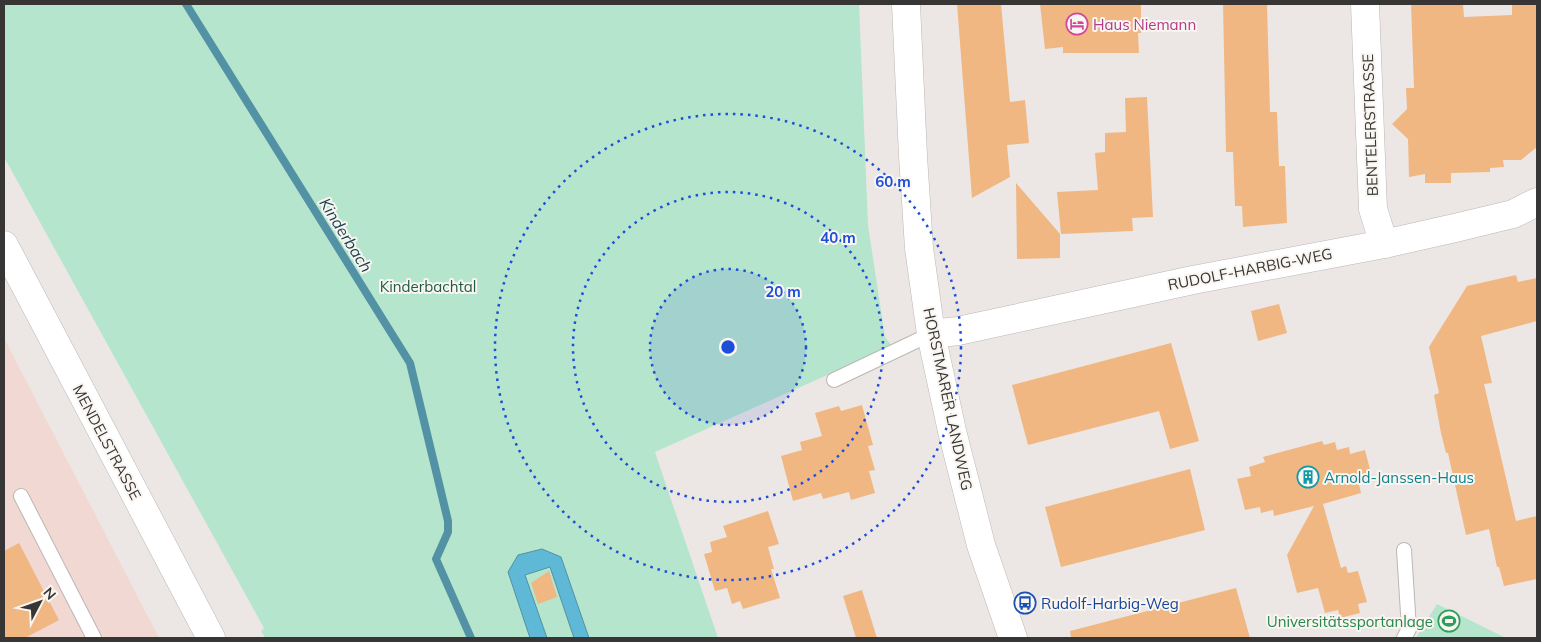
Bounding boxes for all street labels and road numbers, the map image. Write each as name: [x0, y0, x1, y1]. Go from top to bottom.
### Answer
street label: BENTELERSTRASSE: [1358, 53, 1382, 196]
street label: RUDOLF-HARBIG-WEG: [1166, 244, 1334, 294]
street label: HORSTMARER LANDWEG: [919, 306, 977, 492]
street label: MENDELSTRASSE: [69, 381, 145, 503]

